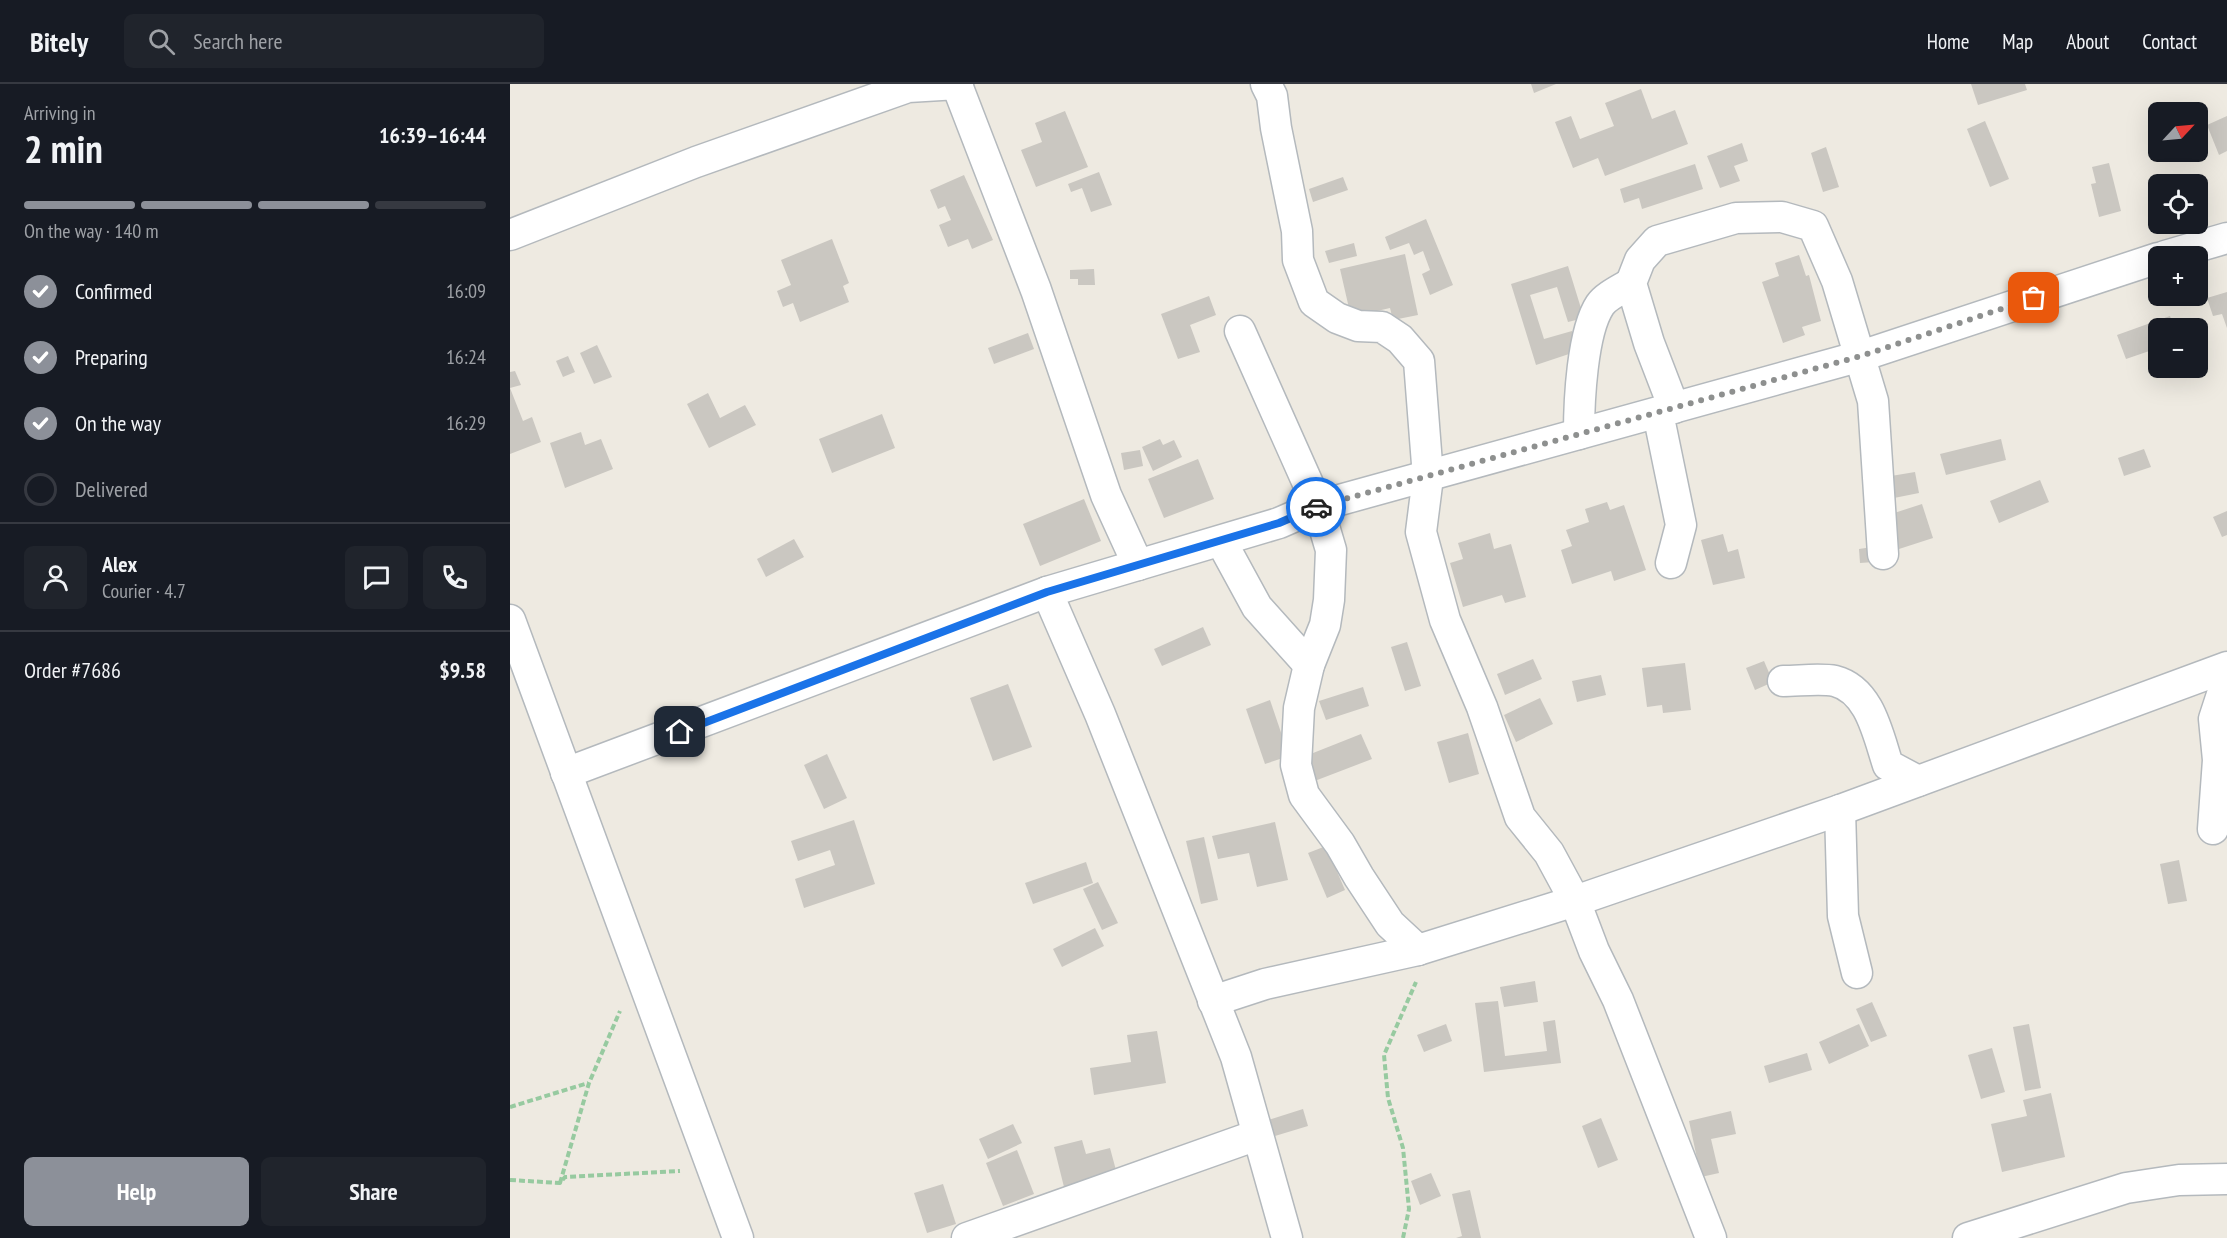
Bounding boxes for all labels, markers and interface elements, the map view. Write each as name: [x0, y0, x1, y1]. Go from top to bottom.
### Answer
search box: [124, 14, 544, 68]
text: Bitely: [30, 23, 88, 60]
icon: search: [145, 25, 178, 58]
text: Search here: [193, 27, 283, 55]
text: Home: [1927, 28, 1969, 55]
text: Map: [2002, 28, 2033, 55]
text: About: [2066, 28, 2109, 55]
text: Contact: [2142, 28, 2197, 55]
text: Arriving in: [24, 100, 96, 126]
north arrow: [2148, 102, 2208, 162]
map controls: [2148, 102, 2208, 378]
text: 16:39–16:44: [379, 121, 486, 149]
text: 2 min: [24, 123, 103, 174]
button: locate: [2148, 174, 2208, 234]
text: On the way · 140 m: [24, 218, 159, 244]
button: +: [2148, 246, 2208, 306]
pin: [2008, 272, 2059, 323]
icon: check: [24, 275, 57, 308]
text: Confirmed: [75, 277, 152, 305]
text: 16:09: [446, 278, 486, 304]
icon: bag: [2017, 281, 2050, 314]
button: −: [2148, 318, 2208, 378]
icon: check: [24, 341, 57, 374]
text: Preparing: [75, 343, 148, 371]
text: 16:24: [446, 344, 486, 370]
icon: check: [24, 407, 57, 440]
text: On the way: [75, 409, 161, 437]
text: 16:29: [446, 410, 486, 436]
text: Delivered: [75, 475, 148, 503]
courier: [1286, 477, 1346, 537]
icon: car: [1300, 491, 1333, 524]
button: person: [24, 546, 87, 609]
button: chat: [345, 546, 408, 609]
button: phone: [423, 546, 486, 609]
text: Alex: [102, 550, 137, 578]
text: Courier · 4.7: [102, 578, 186, 604]
text: Order #7686: [24, 656, 121, 684]
text: $9.58: [439, 656, 486, 684]
pin: [654, 706, 705, 757]
icon: home: [663, 715, 696, 748]
button: Help: [24, 1157, 249, 1226]
button: Share: [261, 1157, 486, 1226]

